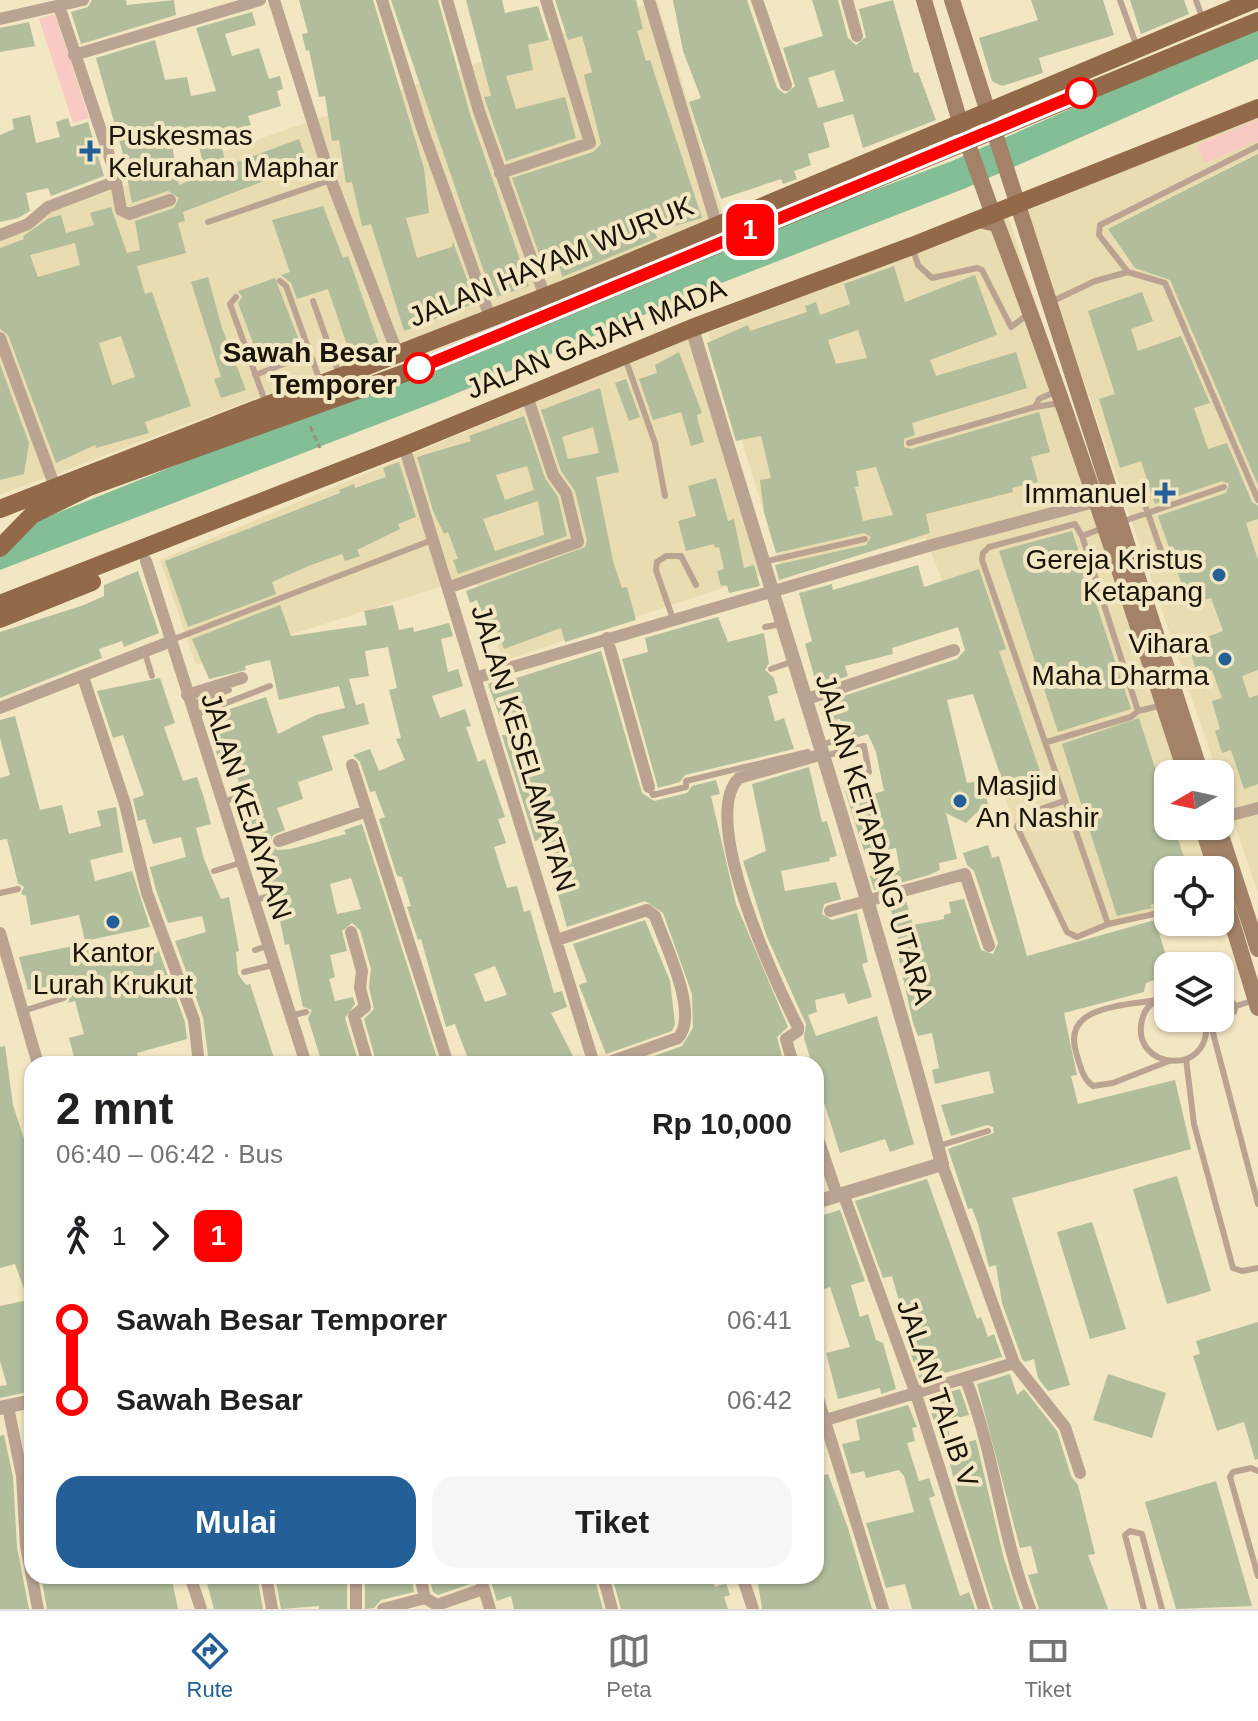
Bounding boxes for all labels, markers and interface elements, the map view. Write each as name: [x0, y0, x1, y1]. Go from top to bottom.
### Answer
unlabelled marker: [1066, 78, 1096, 108]
place label: Puskesmas Kelurahan Maphar: [108, 120, 338, 183]
marker: Puskesmas Kelurahan Maphar: [79, 140, 101, 162]
street label: JALAN HAYAM WURUK: [404, 190, 698, 333]
line badge: 1: [724, 204, 776, 256]
text: 1: [742, 214, 758, 245]
street label: JALAN GAJAH MADA: [462, 272, 731, 405]
place label: Sawah Besar Temporer: [223, 337, 397, 400]
marker: Sawah Besar Temporer: [404, 353, 434, 383]
place label: Immanuel: [1024, 478, 1147, 509]
marker: Immanuel: [1154, 482, 1176, 504]
place label: Gereja Kristus Ketapang: [1026, 544, 1203, 607]
marker: Gereja Kristus Ketapang: [1210, 566, 1228, 584]
street label: JALAN KESELAMATAN: [465, 601, 582, 895]
place label: Vihara Maha Dharma: [1032, 628, 1209, 691]
marker: Vihara Maha Dharma: [1216, 650, 1234, 668]
street label: JALAN KETAPANG UTARA: [809, 670, 940, 1008]
street label: JALAN KEJAYAAN: [195, 689, 298, 924]
north arrow: [1154, 760, 1234, 840]
map controls: [1154, 760, 1234, 1032]
place label: Masjid An Nashir: [976, 770, 1099, 833]
marker: Masjid An Nashir: [951, 792, 969, 810]
button: locate: [1154, 856, 1234, 936]
marker: Kantor Lurah Krukut: [104, 913, 122, 931]
place label: Kantor Lurah Krukut: [33, 937, 193, 1000]
button: layers: [1154, 952, 1234, 1032]
text: 2 mnt: [56, 1084, 173, 1133]
text: Rp 10,000: [652, 1107, 792, 1140]
text: 06:40 – 06:42 · Bus: [56, 1139, 283, 1169]
icon: walk: [56, 1214, 100, 1258]
icon: forward: [138, 1214, 182, 1258]
text: 1: [210, 1220, 226, 1251]
text: 1: [112, 1221, 126, 1251]
street label: JALAN TALIB V: [891, 1295, 984, 1491]
text: Sawah Besar Temporer: [116, 1303, 447, 1336]
text: 06:41: [727, 1305, 792, 1335]
text: Sawah Besar: [116, 1383, 303, 1416]
text: 06:42: [727, 1385, 792, 1415]
button: Mulai: [56, 1476, 416, 1568]
button: Tiket: [432, 1476, 792, 1568]
tab: Rute: [187, 1629, 233, 1703]
tab: Peta: [606, 1629, 651, 1703]
tab: Tiket: [1025, 1629, 1071, 1703]

